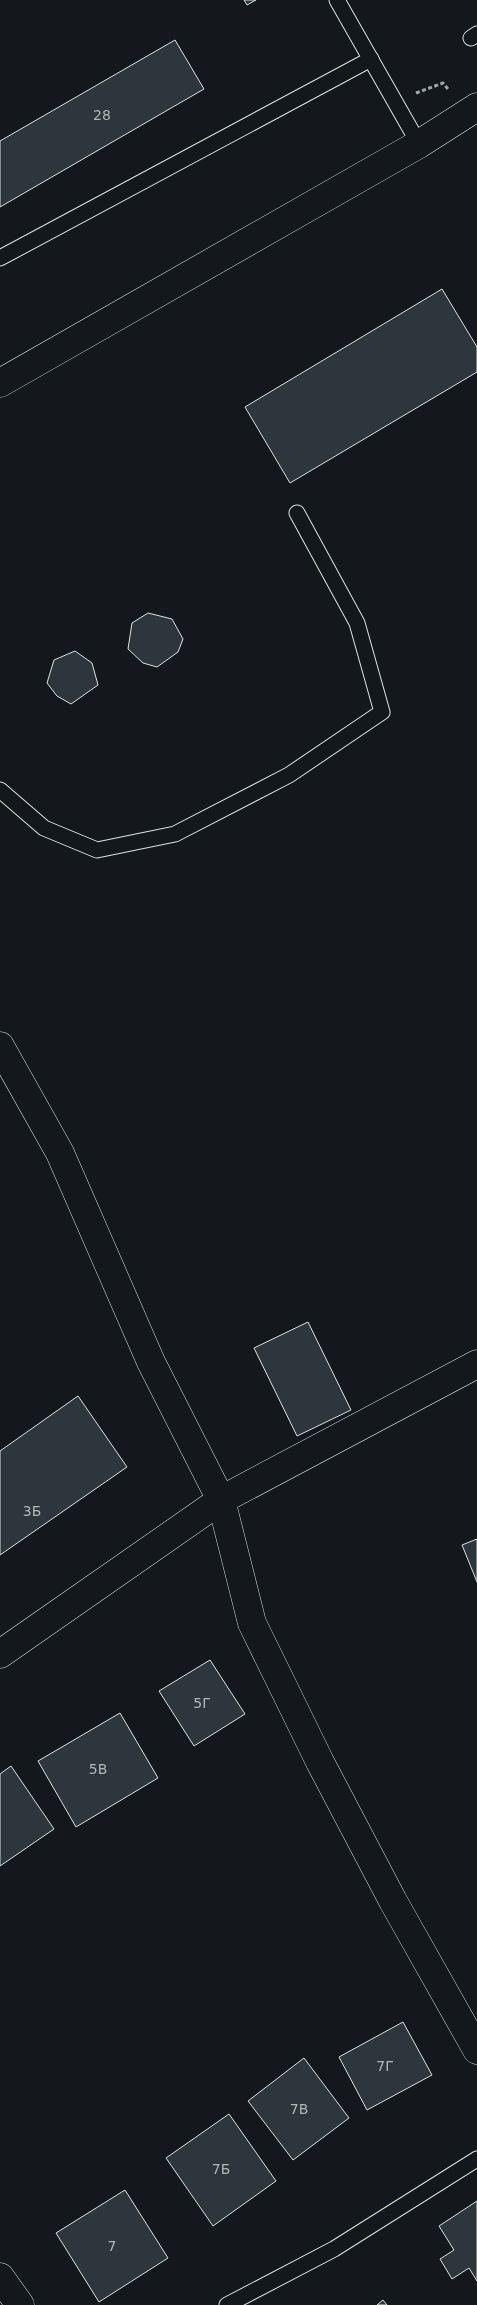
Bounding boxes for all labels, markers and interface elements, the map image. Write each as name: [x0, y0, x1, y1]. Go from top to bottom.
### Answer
house number: 28: [93, 107, 111, 123]
house number: 3Б: [23, 1503, 41, 1519]
house number: 5Г: [193, 1695, 211, 1711]
house number: 5В: [89, 1761, 107, 1777]
house number: 7Г: [376, 2058, 394, 2074]
house number: 7В: [290, 2101, 308, 2117]
house number: 7Б: [212, 2161, 230, 2177]
house number: 7: [108, 2238, 116, 2254]

